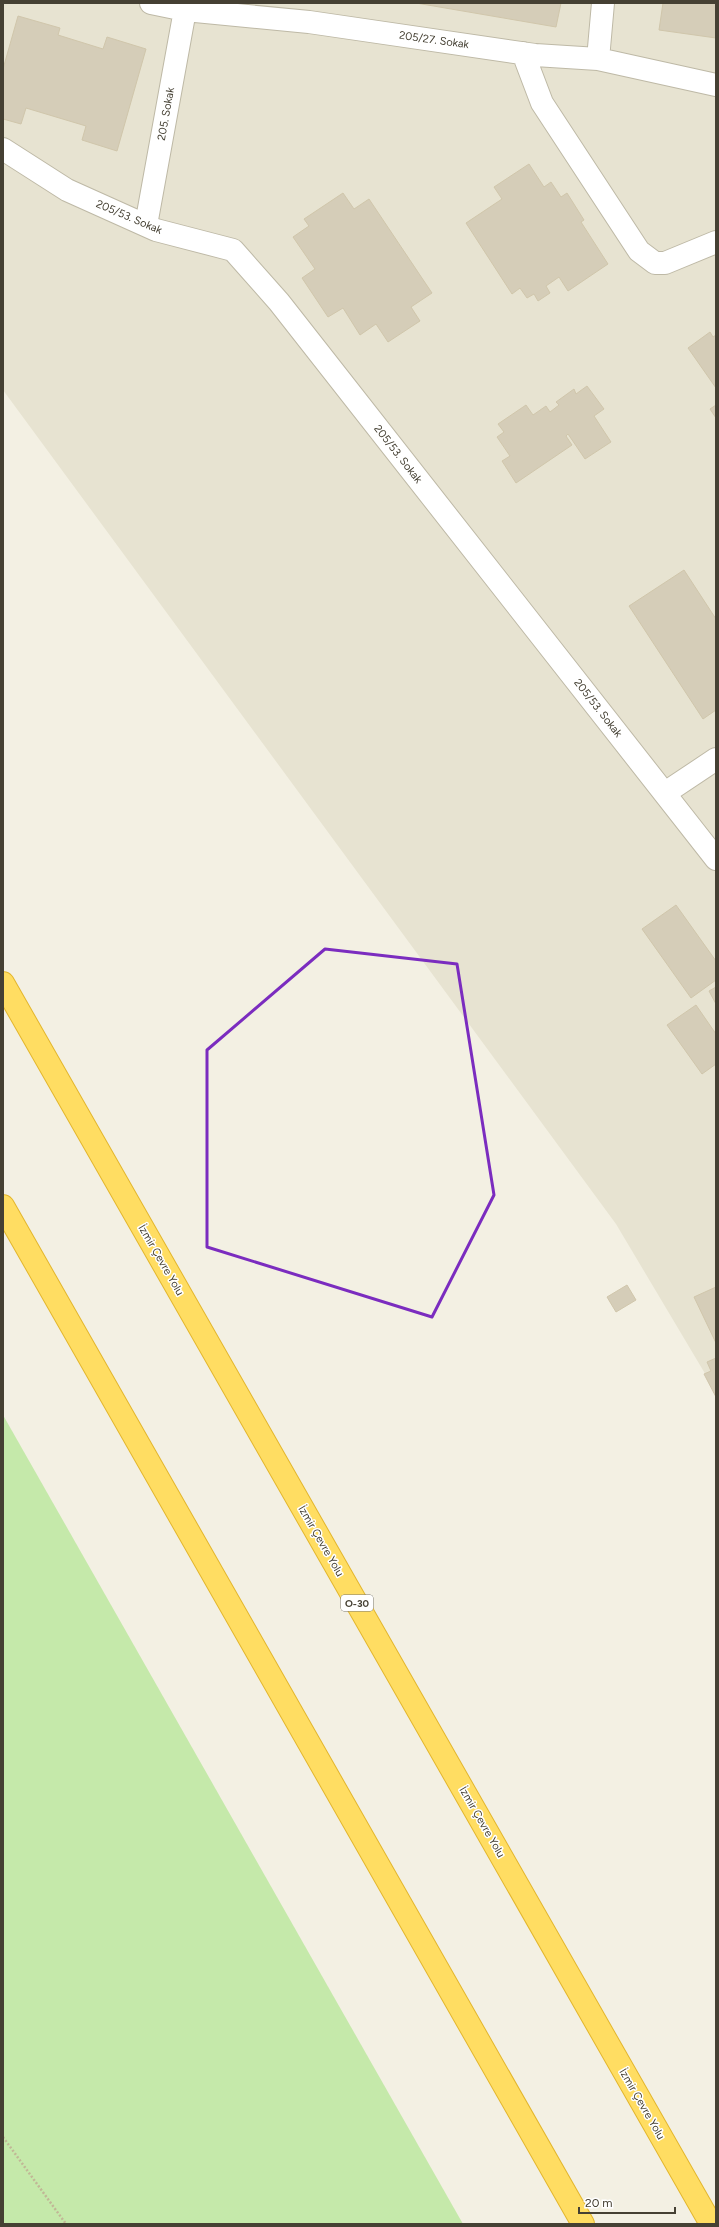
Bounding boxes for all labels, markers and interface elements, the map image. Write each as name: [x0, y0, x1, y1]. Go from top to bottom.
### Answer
street label: 205/27. Sokak: [398, 29, 470, 51]
street label: 205. Sokak: [155, 86, 177, 142]
street label: 205/53. Sokak: [94, 197, 165, 237]
street label: 205/53. Sokak: [371, 422, 425, 486]
street label: 205/53. Sokak: [571, 676, 625, 740]
street label: İzmir Çevre Yolu: [135, 1222, 187, 1298]
street label: İzmir Çevre Yolu: [295, 1503, 347, 1579]
road number: O-30: [341, 1595, 373, 1611]
street label: İzmir Çevre Yolu: [456, 1784, 508, 1860]
street label: İzmir Çevre Yolu: [616, 2066, 668, 2142]
scale bar: [579, 2189, 675, 2215]
text: 20 m: [585, 2196, 613, 2210]

